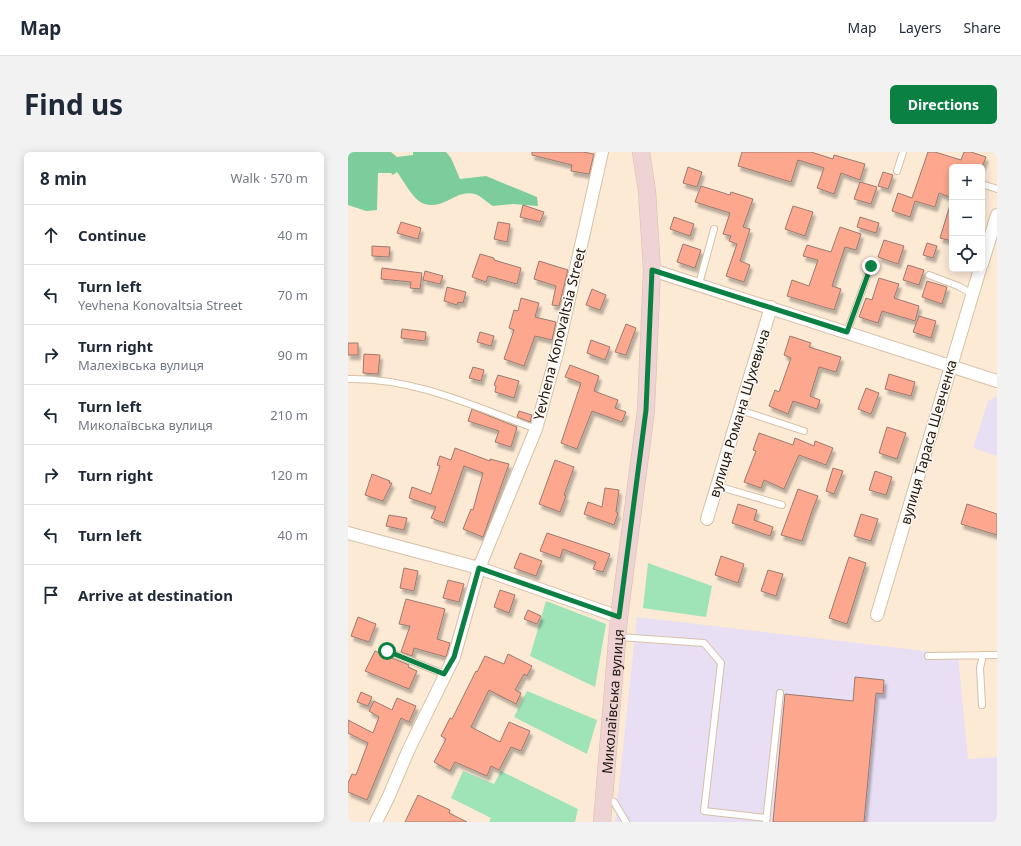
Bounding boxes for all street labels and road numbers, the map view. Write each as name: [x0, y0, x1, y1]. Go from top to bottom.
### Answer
street label: Yevhena Konovaltsia Street: [528, 246, 590, 422]
street label: вулиця Романа Шухевича: [704, 326, 774, 500]
street label: вулиця Тараса Шевченка: [895, 357, 961, 527]
street label: Миколаївська вулиця: [597, 628, 627, 775]

